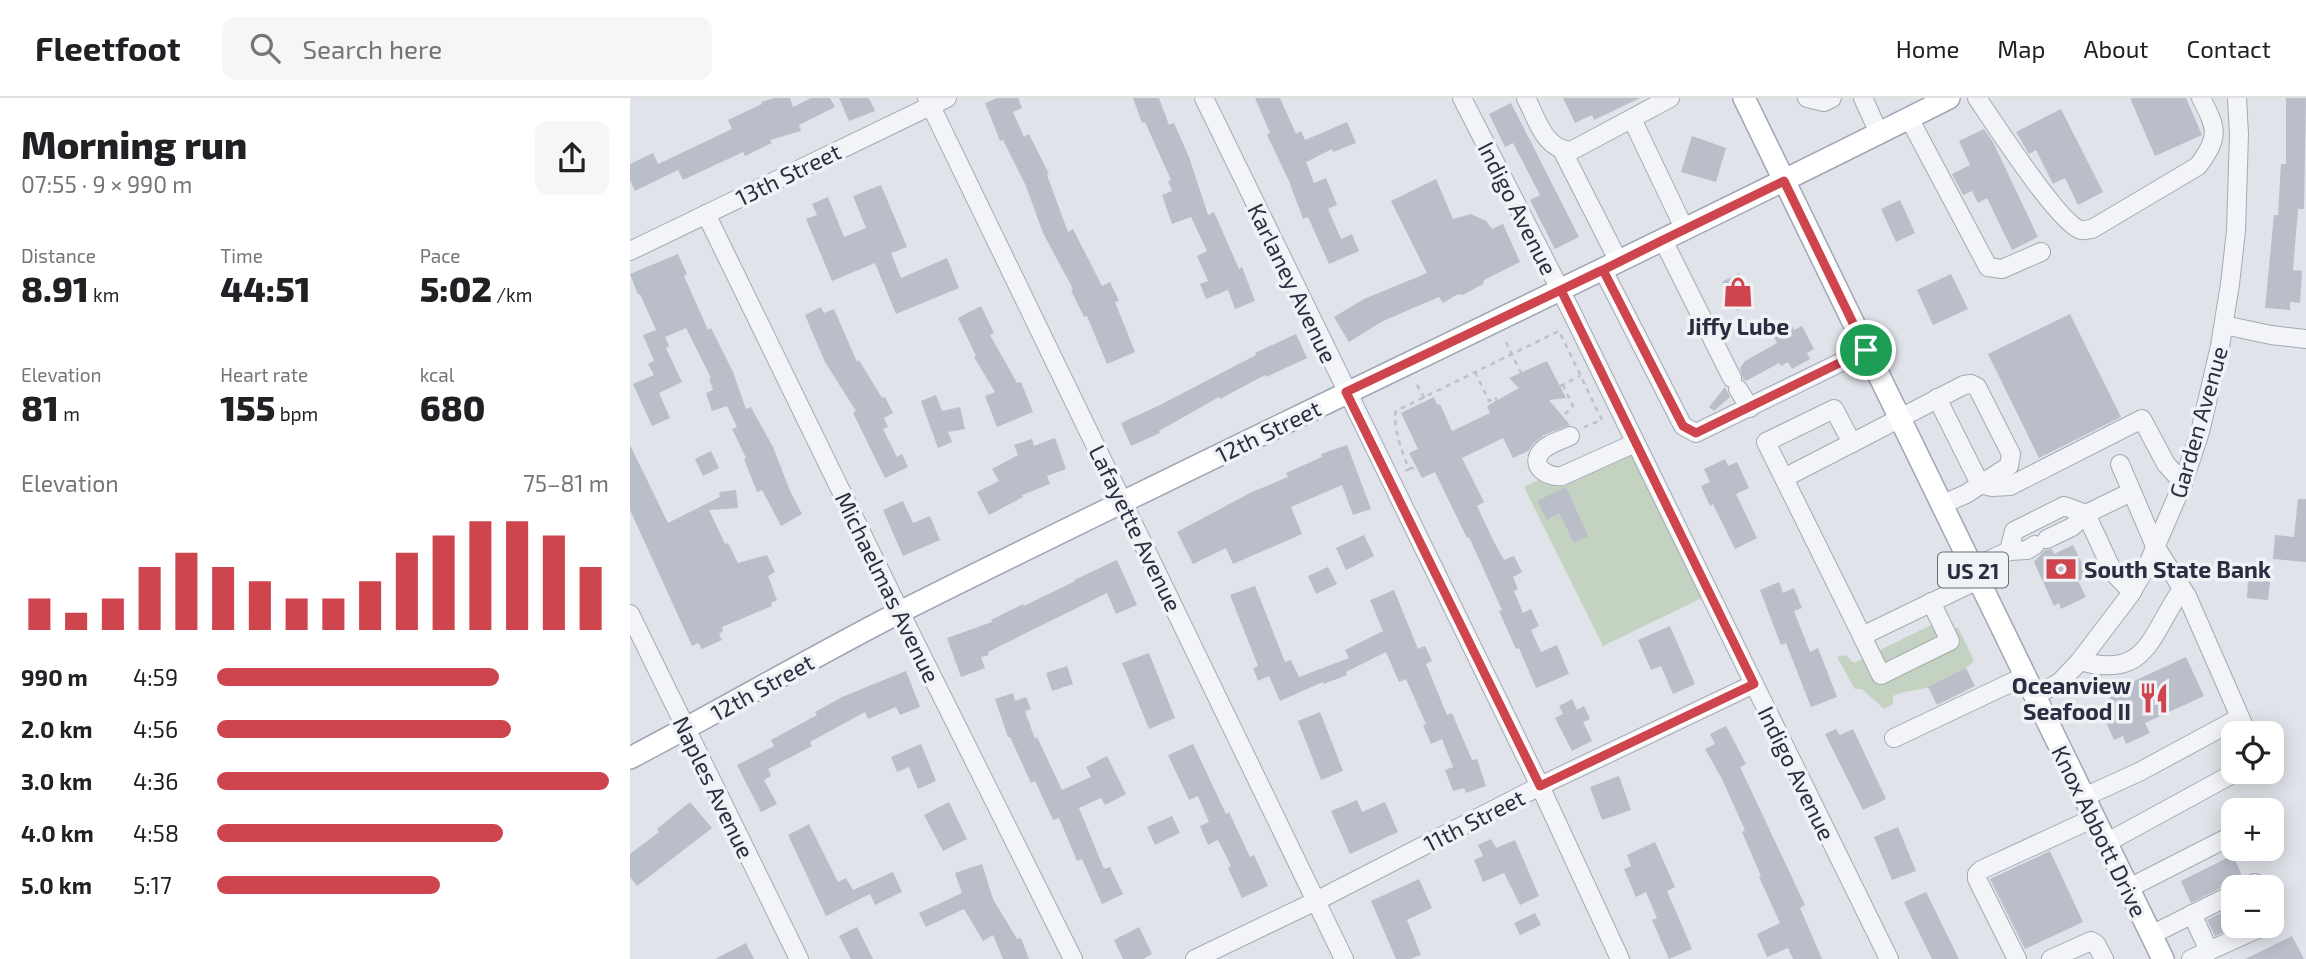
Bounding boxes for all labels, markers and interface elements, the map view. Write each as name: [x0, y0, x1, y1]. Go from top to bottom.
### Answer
search box: [222, 17, 712, 80]
text: Fleetfoot: [35, 28, 180, 68]
icon: search: [246, 29, 284, 67]
text: Search here: [302, 33, 442, 64]
text: Home: [1896, 34, 1959, 63]
text: Map: [1997, 34, 2045, 63]
text: About: [2083, 34, 2149, 63]
text: Contact: [2187, 34, 2271, 63]
text: Morning run: [21, 121, 247, 167]
button: share: [535, 121, 609, 195]
street label: 13th Street: [731, 137, 845, 211]
street label: Indigo Avenue: [1472, 137, 1564, 279]
text: 07:55 · 9 × 990 m: [21, 170, 192, 198]
street label: Karlaney Avenue: [1242, 199, 1344, 367]
text: Distance: [21, 244, 96, 267]
text: Time: [220, 244, 263, 267]
text: Pace: [420, 244, 461, 267]
text: 8.91: [21, 267, 89, 309]
text: 44:51: [220, 267, 311, 309]
text: 5:02: [420, 267, 492, 309]
shop icon: Jiffy Lube: [1721, 275, 1755, 309]
text: km: [89, 283, 119, 306]
text: /km: [492, 283, 532, 306]
place label: Jiffy Lube: [1687, 312, 1789, 340]
pin: [1836, 320, 1896, 380]
icon: arrive: [1847, 331, 1885, 369]
street label: Garden Avenue: [2163, 343, 2233, 501]
text: Elevation: [21, 363, 102, 386]
text: Heart rate: [220, 363, 308, 386]
text: kcal: [420, 363, 454, 386]
text: 81: [21, 386, 59, 428]
text: 155: [220, 386, 275, 428]
text: 680: [420, 386, 485, 428]
street label: 12th Street: [1211, 393, 1325, 468]
text: m: [59, 402, 80, 425]
text: bpm: [275, 402, 318, 425]
street label: Lafayette Avenue: [1084, 440, 1188, 616]
text: Elevation: [21, 469, 119, 497]
text: 75–81 m: [523, 469, 609, 497]
street label: Michaelmas Avenue: [830, 487, 946, 687]
road number: US 21: [1938, 552, 2008, 588]
bank icon: South State Bank: [2044, 552, 2078, 586]
place label: South State Bank: [2084, 555, 2271, 583]
street label: 12th Street: [706, 647, 819, 727]
text: 990 m: [21, 663, 88, 691]
text: 4:59: [133, 663, 178, 691]
place label: Oceanview Seafood II: [2012, 671, 2131, 725]
restaurant icon: Oceanview Seafood II: [2137, 681, 2171, 715]
street label: Indigo Avenue: [1752, 701, 1842, 845]
street label: Naples Avenue: [668, 711, 760, 863]
text: 2.0 km: [21, 715, 93, 743]
text: 4:56: [133, 715, 178, 743]
map controls: [2221, 721, 2284, 938]
button: locate: [2221, 721, 2284, 784]
street label: Knox Abbott Drive: [2046, 741, 2154, 921]
text: 3.0 km: [21, 767, 92, 795]
text: 4:36: [133, 767, 179, 795]
street label: 11th Street: [1419, 783, 1529, 857]
button: +: [2221, 798, 2284, 861]
text: 4.0 km: [21, 819, 94, 847]
text: 4:58: [133, 819, 179, 847]
text: 5.0 km: [21, 871, 92, 899]
text: 5:17: [133, 871, 172, 899]
button: −: [2221, 875, 2284, 938]

